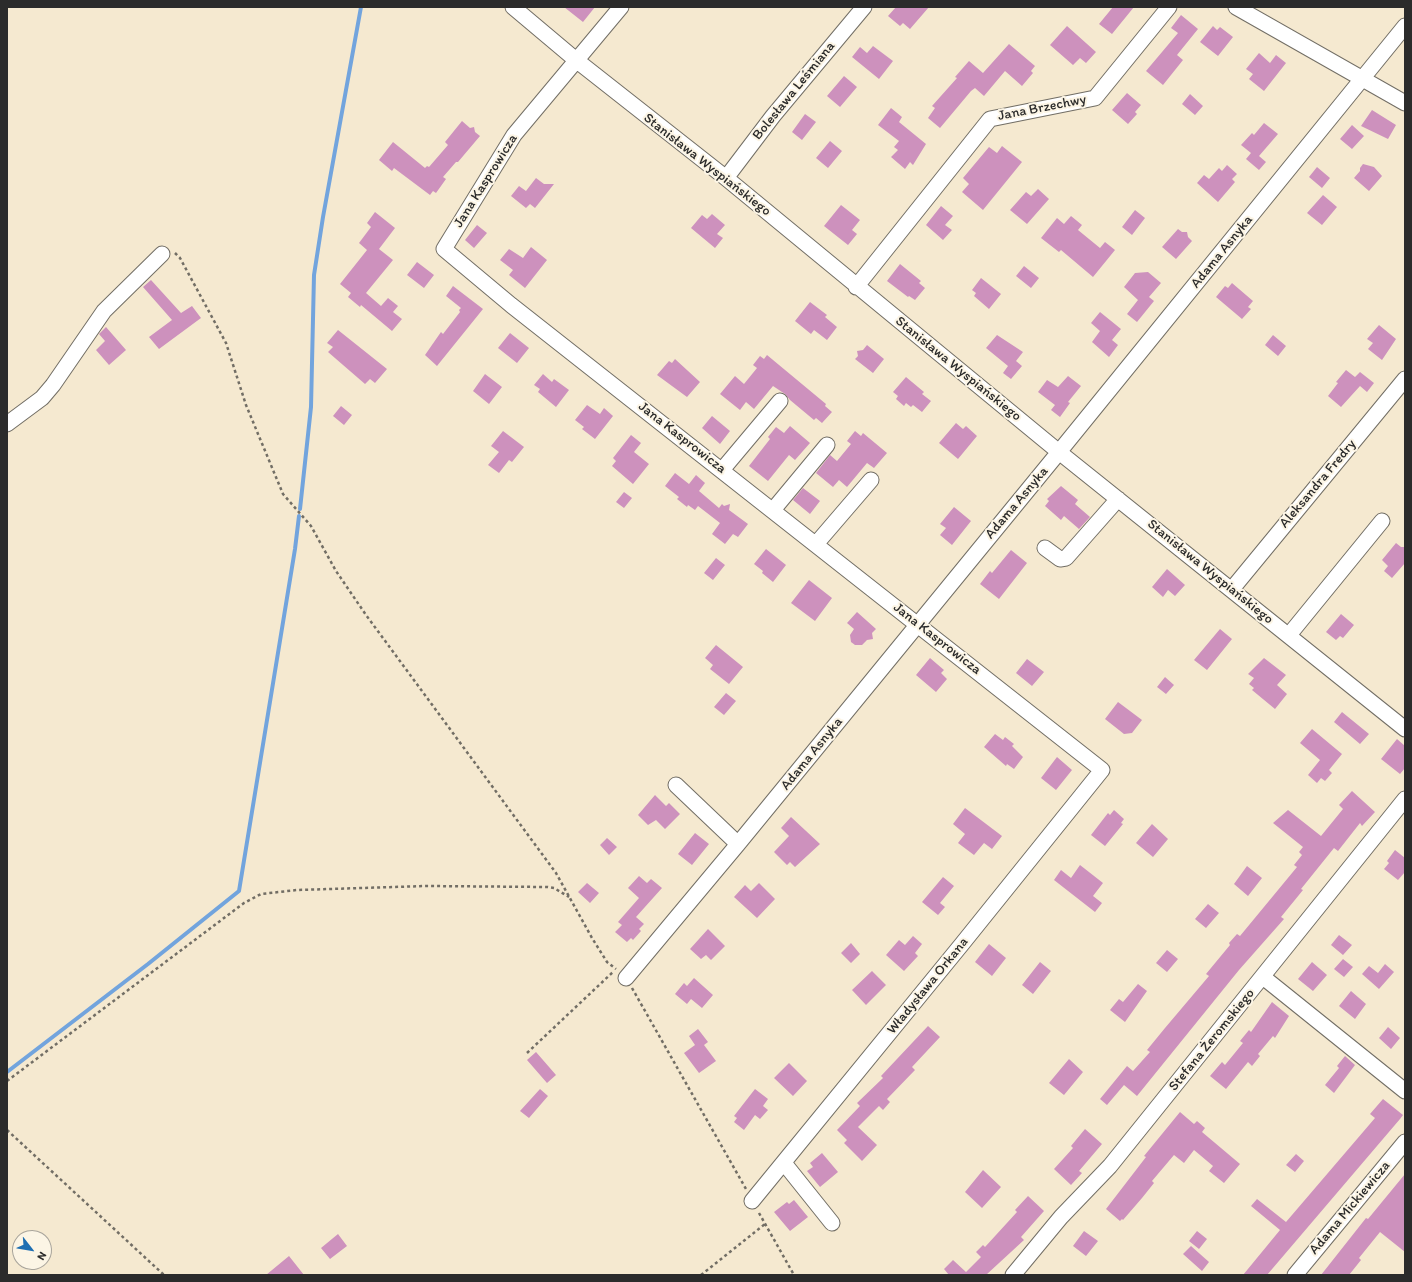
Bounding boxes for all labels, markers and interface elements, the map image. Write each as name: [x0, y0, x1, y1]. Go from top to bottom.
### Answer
street label: Bolesława Leśmiana: [749, 38, 839, 144]
street label: Jana Brzechwy: [996, 91, 1088, 125]
street label: Stanisława Wyspiańskiego: [640, 110, 774, 220]
street label: Jana Kasprowicza: [451, 131, 521, 231]
street label: Adama Asnyka: [1187, 212, 1257, 292]
street label: Stanisława Wyspiańskiego: [892, 313, 1024, 425]
street label: Jana Kasprowicza: [635, 398, 729, 478]
street label: Aleksandra Fredry: [1276, 436, 1360, 532]
street label: Adama Asnyka: [982, 463, 1052, 543]
street label: Stanisława Wyspiańskiego: [1144, 516, 1276, 628]
street label: Jana Kasprowicza: [890, 599, 984, 679]
street label: Adama Asnyka: [777, 714, 847, 794]
street label: Władysława Orkana: [884, 934, 972, 1038]
street label: Stefana Żeromskiego: [1166, 985, 1258, 1095]
street label: Adama Mickiewicza: [1306, 1158, 1394, 1258]
north arrow: [12, 1230, 52, 1270]
text: N: [34, 1249, 49, 1262]

